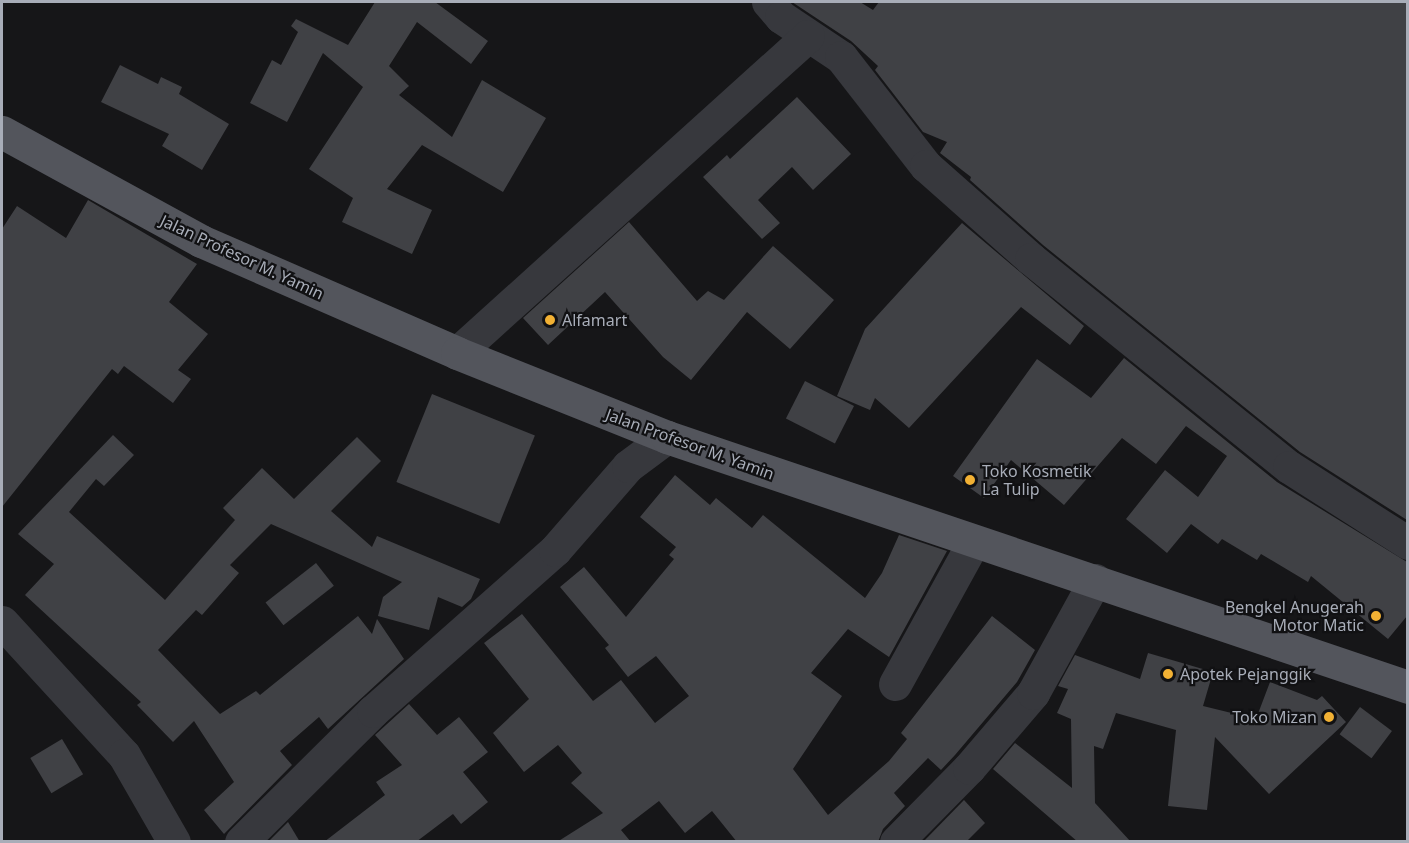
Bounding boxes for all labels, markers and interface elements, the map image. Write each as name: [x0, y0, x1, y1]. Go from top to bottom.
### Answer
street label: Jalan Profesor M. Yamin: [157, 211, 327, 303]
place label: Alfamart: [562, 310, 627, 330]
marker: Alfamart: [543, 313, 557, 327]
street label: Jalan Profesor M. Yamin: [603, 405, 777, 483]
place label: Toko Kosmetik La Tulip: [982, 461, 1092, 499]
marker: Toko Kosmetik La Tulip: [963, 473, 977, 487]
place label: Bengkel Anugerah Motor Matic: [1225, 597, 1364, 635]
marker: Bengkel Anugerah Motor Matic: [1369, 609, 1383, 623]
place label: Apotek Pejanggik: [1180, 664, 1311, 684]
marker: Apotek Pejanggik: [1161, 667, 1175, 681]
place label: Toko Mizan: [1232, 707, 1317, 727]
marker: Toko Mizan: [1322, 710, 1336, 724]

